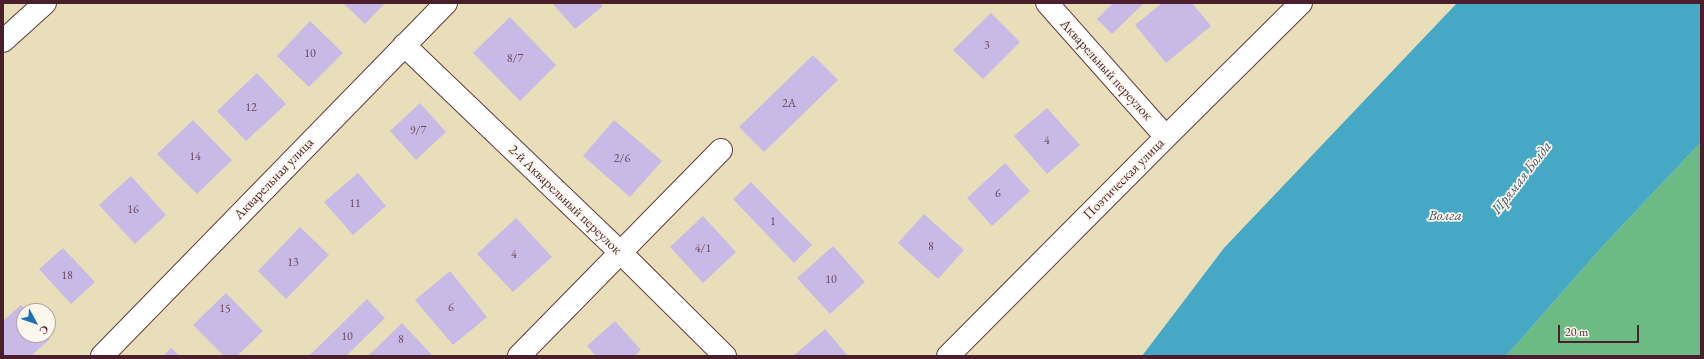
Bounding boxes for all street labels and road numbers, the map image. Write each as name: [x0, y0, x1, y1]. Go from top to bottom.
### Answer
street label: Акварельный переулок: [1056, 16, 1156, 124]
street label: Акварельная улица: [231, 135, 317, 223]
street label: Поэтическая улица: [1080, 135, 1168, 223]
street label: 2-й Акварельный переулок: [505, 142, 625, 258]

